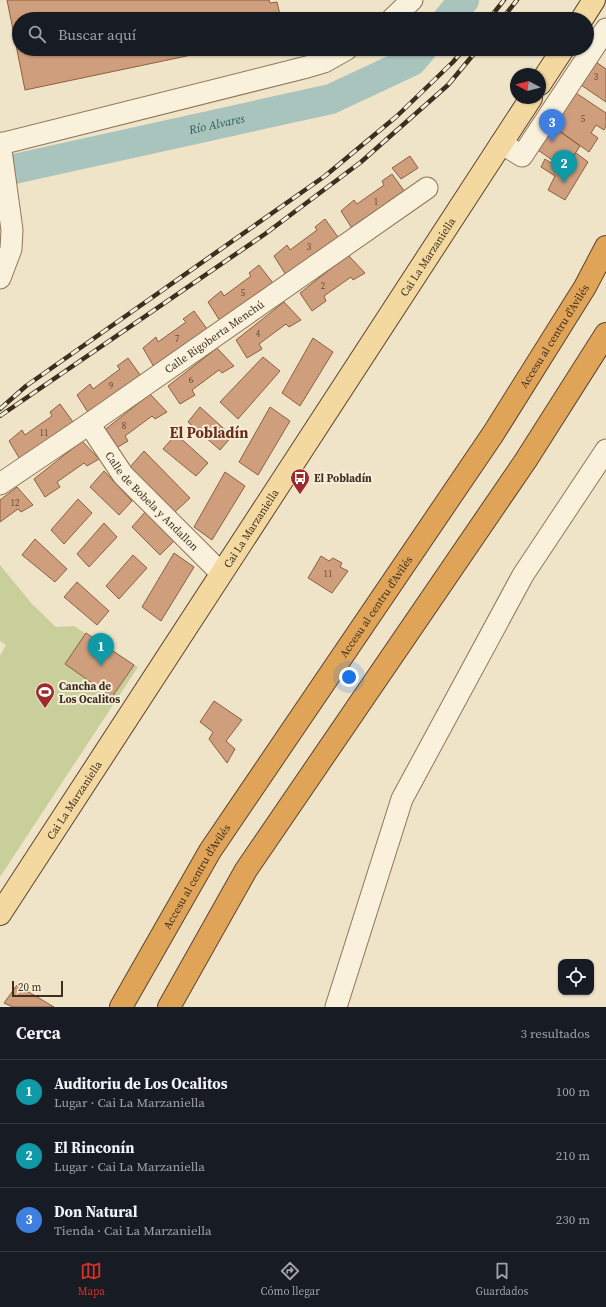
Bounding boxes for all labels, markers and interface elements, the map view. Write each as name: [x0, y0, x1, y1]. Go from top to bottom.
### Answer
search box: [12, 12, 594, 56]
icon: search: [26, 23, 48, 45]
text: Buscar aquí: [58, 24, 136, 45]
north arrow: [510, 68, 546, 104]
house number: 3: [594, 71, 599, 83]
pin: 3: [539, 109, 565, 142]
water label: Río Alvares: [186, 110, 247, 138]
house number: 5: [581, 113, 586, 125]
pin: 2: [551, 150, 577, 183]
house number: 1: [374, 196, 378, 208]
street label: Cai La Marzaniella: [397, 215, 459, 299]
house number: 3: [307, 241, 312, 253]
house number: 2: [321, 280, 326, 292]
street label: Accesu al centru d'Avilés: [517, 281, 593, 391]
house number: 5: [241, 287, 246, 299]
street label: Calle Rigoberta Menchú: [162, 297, 268, 377]
house number: 4: [256, 328, 261, 340]
house number: 7: [175, 333, 180, 345]
house number: 6: [189, 374, 194, 386]
house number: 9: [109, 380, 114, 392]
house number: 8: [122, 420, 127, 432]
district label: El Pobladín: [170, 422, 248, 443]
house number: 11: [39, 427, 49, 439]
street label: Calle de Bobela y Andallon: [101, 449, 202, 555]
bus stop icon: El Pobladín: [289, 467, 311, 495]
place label: El Pobladín: [314, 471, 372, 486]
street label: Cai La Marzaniella: [220, 486, 283, 571]
house number: 12: [10, 497, 20, 509]
street label: Accesu al centru d'Avilés: [336, 553, 416, 661]
house number: 11: [323, 568, 333, 580]
pin: 1: [88, 633, 114, 666]
your location: [339, 667, 359, 687]
place label: Cancha de Los Ocalitos: [59, 679, 120, 707]
sports icon: Cancha de Los Ocalitos: [34, 681, 56, 709]
street label: Cai La Marzaniella: [43, 758, 106, 843]
street label: Accesu al centru d'Avilés: [160, 821, 234, 932]
map controls: [558, 959, 594, 995]
button: locate: [558, 959, 594, 995]
scale bar: [12, 979, 63, 998]
text: 20 m: [18, 980, 41, 995]
text: Cerca: [16, 1021, 61, 1045]
text: 3 resultados: [520, 1025, 590, 1042]
text: Auditoriu de Los Ocalitos: [54, 1073, 228, 1094]
text: 1: [25, 1083, 33, 1100]
text: 100 m: [556, 1083, 590, 1100]
text: Lugar · Cai La Marzaniella: [54, 1094, 205, 1111]
text: El Rinconín: [54, 1137, 135, 1158]
text: 2: [25, 1147, 33, 1164]
text: 210 m: [556, 1147, 590, 1164]
text: Lugar · Cai La Marzaniella: [54, 1158, 205, 1175]
text: Don Natural: [54, 1201, 138, 1222]
text: 3: [25, 1211, 33, 1228]
text: 230 m: [556, 1211, 590, 1228]
text: Tienda · Cai La Marzaniella: [54, 1222, 212, 1239]
tab: Mapa: [78, 1260, 105, 1299]
tab: Cómo llegar: [260, 1260, 320, 1299]
tab: Guardados: [475, 1260, 528, 1299]

